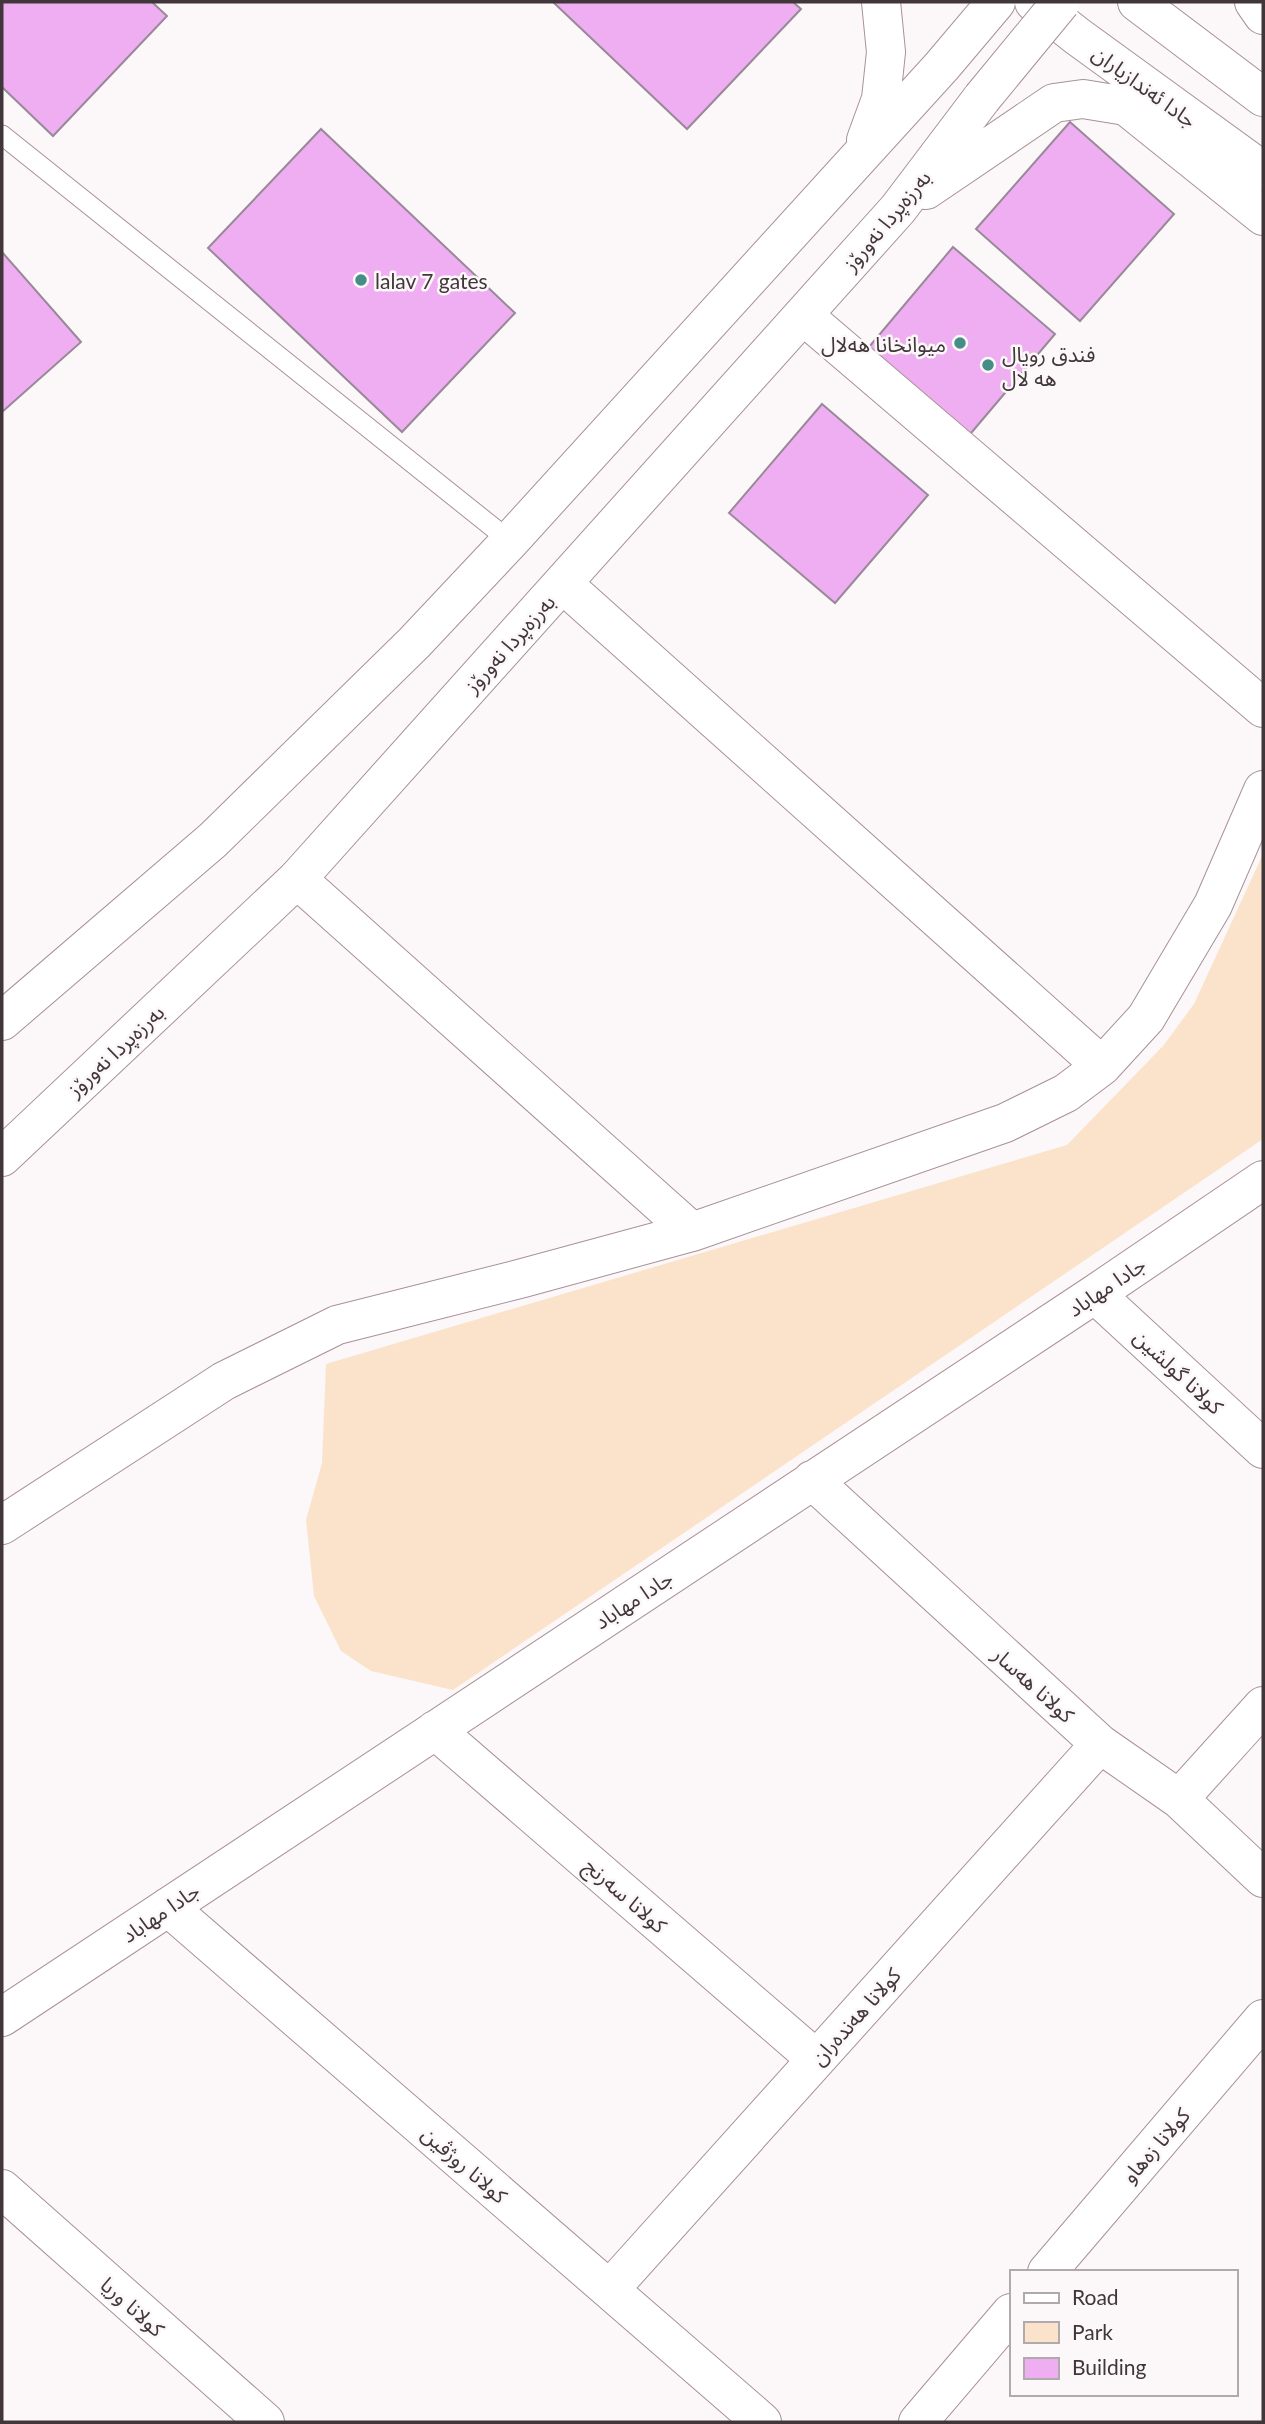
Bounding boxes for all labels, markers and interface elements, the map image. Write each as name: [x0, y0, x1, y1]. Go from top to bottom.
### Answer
street label: جادا ئەندازیاران: [1087, 40, 1202, 133]
street label: بەرزەپردا نەورۆز: [836, 165, 937, 277]
place label: lalav 7 gates: [375, 268, 488, 293]
marker: lalav 7 gates: [353, 272, 369, 288]
place label: میوانخانا هەلال: [821, 331, 946, 357]
marker: میوانخانا هەلال: [952, 335, 968, 351]
place label: فندق رويال هه لال: [1002, 341, 1095, 391]
marker: فندق رويال هه لال: [980, 357, 996, 373]
street label: بەرزەپردا نەورۆز: [458, 589, 561, 699]
street label: بەرزەپردا نەورۆز: [61, 999, 170, 1103]
street label: جادا مهاباد: [1062, 1251, 1150, 1322]
street label: کولانا گولشین: [1128, 1323, 1229, 1420]
street label: جادا مهاباد: [589, 1564, 677, 1634]
street label: کولانا هه‌سار: [987, 1640, 1080, 1728]
street label: کولانا سەرنج: [577, 1852, 673, 1941]
street label: جادا مهاباد: [116, 1877, 204, 1948]
street label: کولانا هه‌نده‌ران: [805, 1962, 906, 2070]
street label: کولانا زەهاو: [1116, 2102, 1195, 2188]
street label: کولانا روژڤین: [417, 2120, 513, 2209]
legend: [1010, 2270, 1237, 2396]
street label: کولانا وریا: [95, 2271, 170, 2342]
text: Road: [1072, 2284, 1119, 2309]
text: Park: [1072, 2319, 1113, 2344]
text: Building: [1072, 2354, 1147, 2379]

